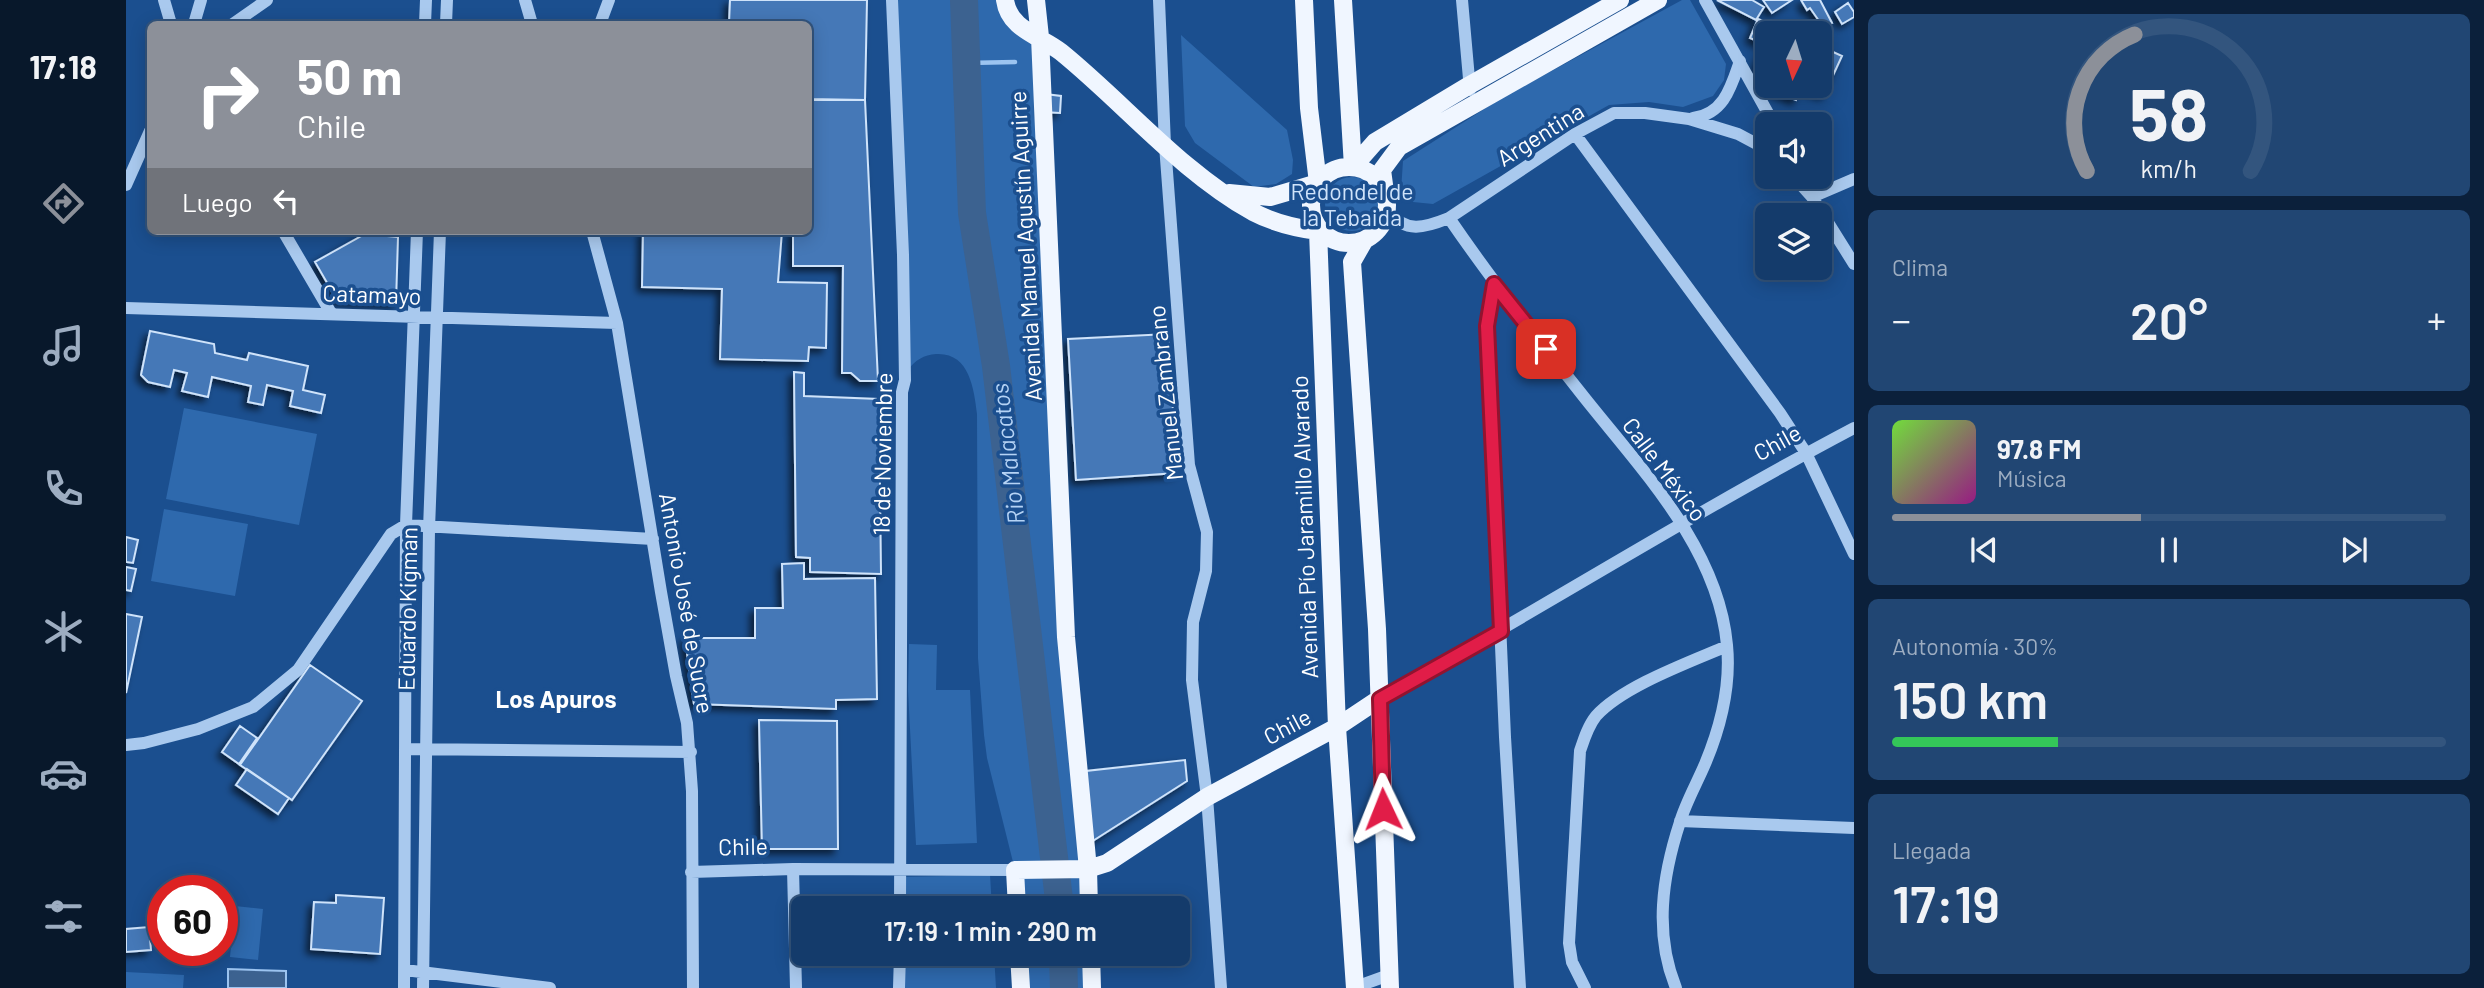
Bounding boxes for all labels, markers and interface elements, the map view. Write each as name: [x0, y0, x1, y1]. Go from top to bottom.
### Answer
north arrow: [1755, 21, 1832, 98]
map controls: [1755, 21, 1832, 280]
text: 50 m: [297, 46, 402, 105]
text: 17:18: [29, 47, 97, 85]
icon: right: [182, 49, 273, 140]
text: 58: [2130, 68, 2208, 156]
street label: Avenida Manuel Agustín Aguirre: [1003, 90, 1047, 402]
street label: Argentina: [1491, 96, 1589, 172]
text: Chile: [297, 106, 366, 144]
button: sound: [1755, 112, 1832, 189]
text: km/h: [2141, 153, 2197, 183]
park label: Redondel de la Tebaida: [1290, 177, 1414, 231]
icon: directions: [39, 179, 88, 228]
icon: left: [267, 182, 305, 220]
text: Luego: [182, 186, 253, 217]
button: layers: [1755, 203, 1832, 280]
text: Clima: [1892, 253, 1948, 281]
street label: Catamayo: [322, 278, 422, 310]
text: 20°: [2130, 288, 2208, 350]
text: −: [1892, 296, 1911, 342]
text: +: [2427, 296, 2446, 342]
street label: Manuel Zambrano: [1142, 304, 1188, 482]
pin: [1516, 319, 1576, 379]
icon: music: [39, 321, 88, 370]
icon: arrive: [1527, 330, 1565, 368]
street label: 18 de Noviembre: [867, 372, 897, 536]
street label: Avenida Pío Jaramillo Alvarado: [1285, 375, 1323, 679]
water label: Rio Malacatos: [984, 382, 1030, 526]
street label: Calle México: [1617, 412, 1713, 526]
street label: Chile: [1748, 418, 1806, 466]
text: 97.8 FM: [1997, 433, 2081, 464]
icon: phone: [39, 464, 88, 513]
text: Música: [1997, 464, 2066, 492]
street label: Antonio José de Sucre: [654, 490, 720, 716]
street label: Eduardo Kigman: [392, 527, 422, 691]
icon: previous: [1965, 531, 2003, 569]
icon: pause: [2150, 531, 2188, 569]
icon: next: [2335, 531, 2373, 569]
icon: climate: [39, 607, 88, 656]
text: Autonomía · 30%: [1892, 632, 2058, 660]
text: 150 km: [1892, 667, 2048, 729]
district label: Los Apuros: [495, 684, 617, 713]
street label: Chile: [1258, 702, 1316, 750]
icon: car: [39, 749, 88, 798]
position arrow: [1346, 772, 1420, 846]
street label: Chile: [718, 832, 768, 860]
text: Llegada: [1892, 836, 1971, 864]
text: 17:19: [1892, 871, 2000, 933]
speed limit sign: 60: [147, 875, 238, 966]
icon: filters: [39, 892, 88, 941]
text: 17:19 · 1 min · 290 m: [884, 915, 1097, 946]

